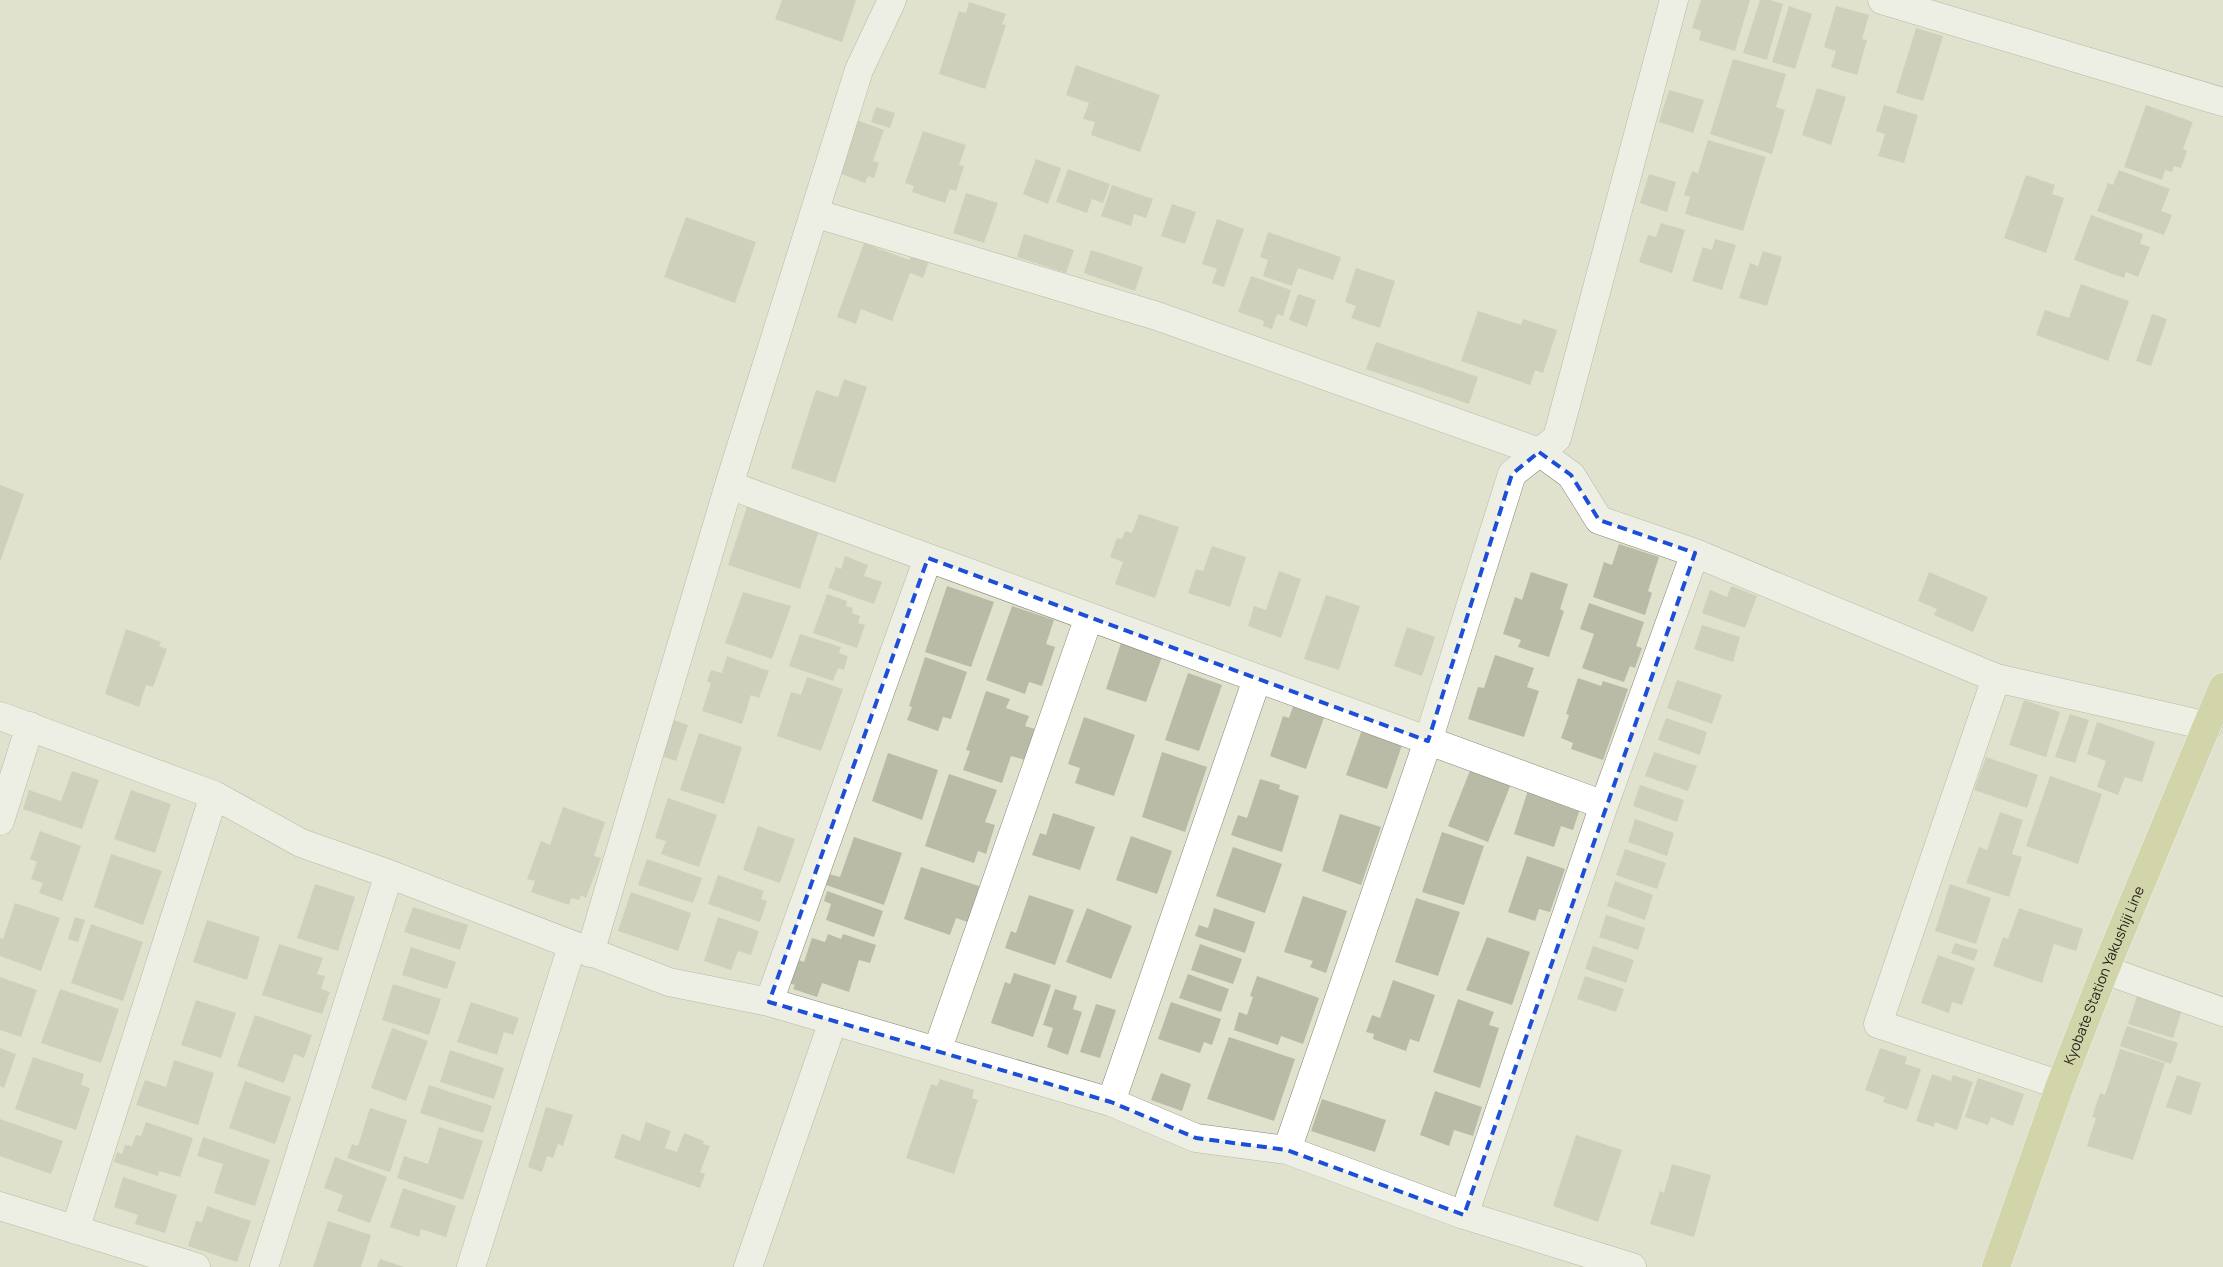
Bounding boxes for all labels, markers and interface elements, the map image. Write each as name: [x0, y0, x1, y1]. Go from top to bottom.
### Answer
street label: Kyobate Station Yakushiji Line: [2059, 883, 2148, 1067]

